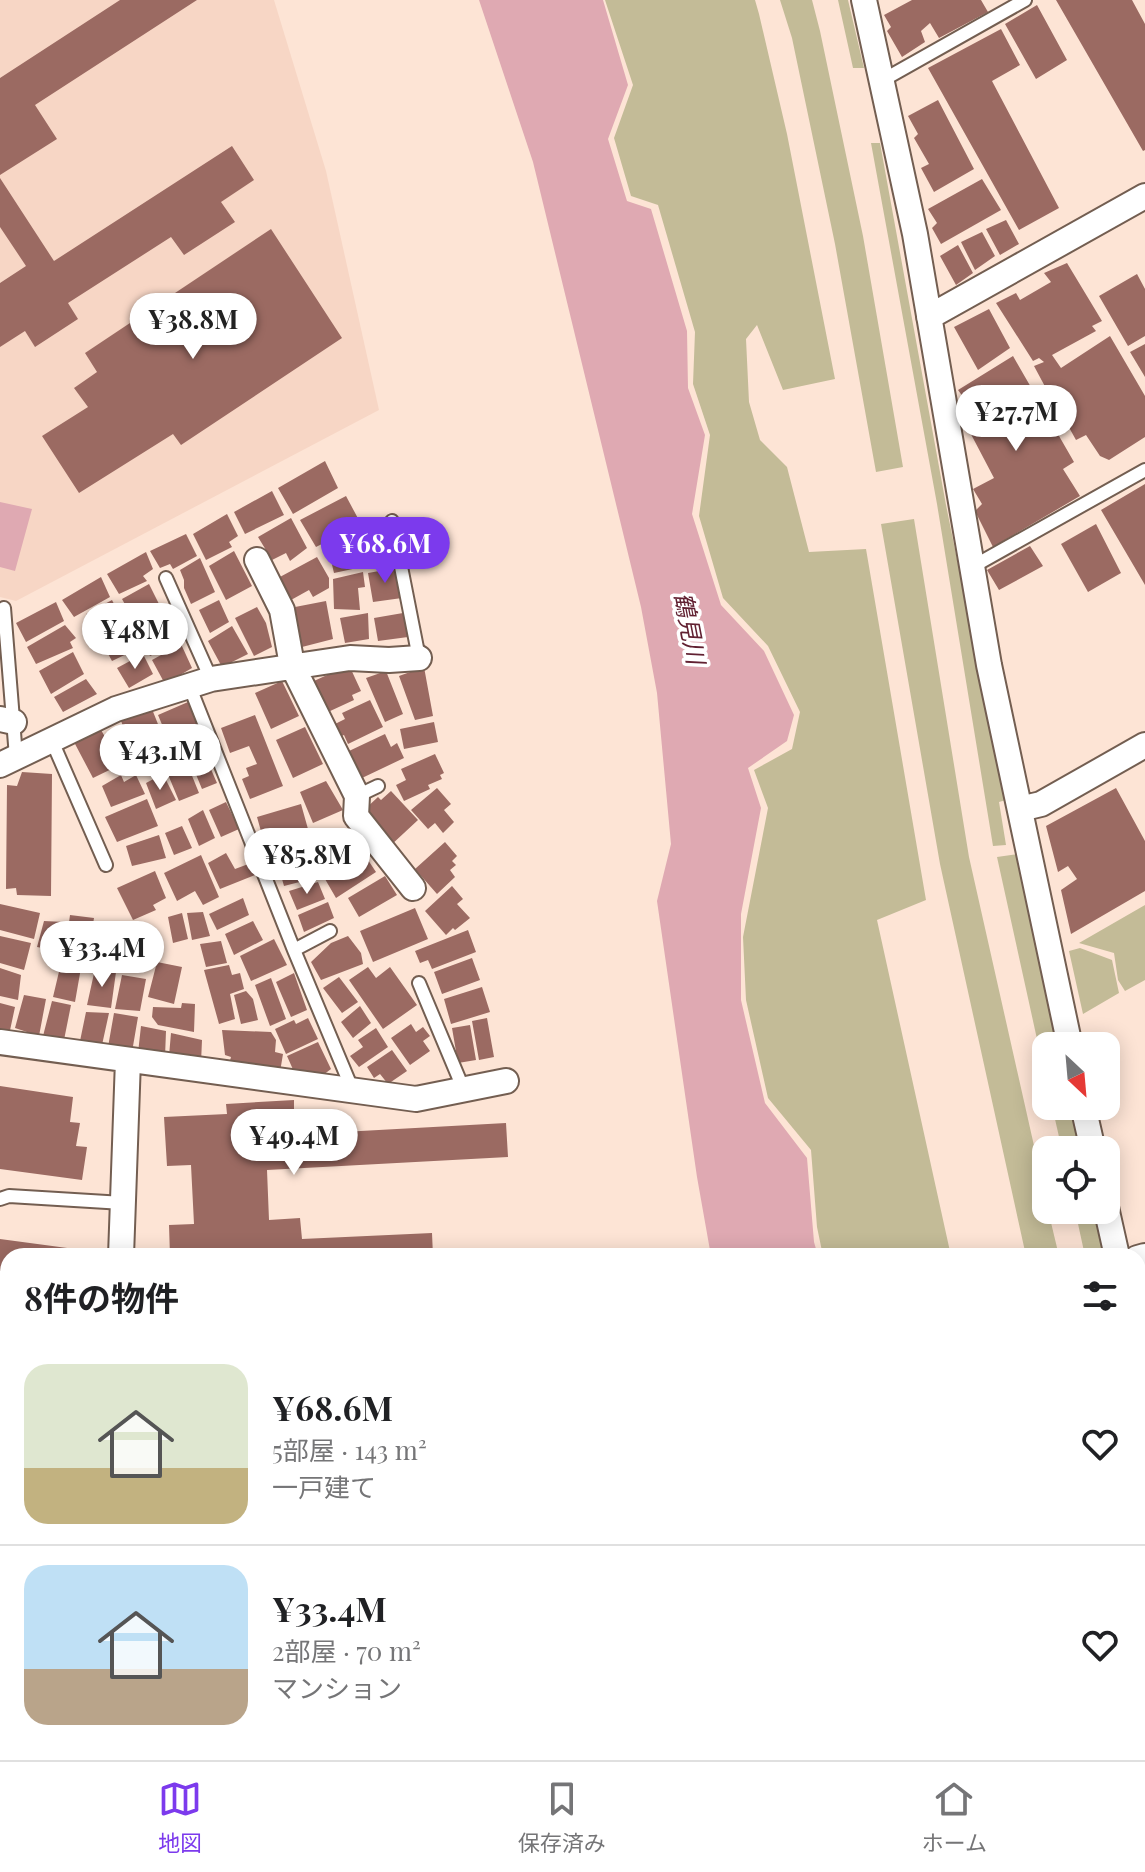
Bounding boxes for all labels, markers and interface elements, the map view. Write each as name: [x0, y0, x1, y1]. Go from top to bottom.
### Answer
pin: ¥38.8M: [128, 293, 258, 361]
text: ¥38.8M: [148, 301, 238, 336]
pin: ¥27.7M: [951, 385, 1081, 453]
text: ¥27.7M: [974, 393, 1058, 428]
pin: ¥68.6M: [320, 517, 450, 585]
text: ¥68.6M: [339, 525, 431, 560]
water label: 鶴見川: [668, 590, 714, 669]
pin: ¥48M: [88, 603, 182, 671]
text: ¥48M: [100, 611, 170, 646]
pin: ¥43.1M: [95, 724, 225, 792]
text: ¥43.1M: [118, 732, 202, 767]
pin: ¥85.8M: [242, 828, 372, 896]
text: ¥85.8M: [262, 836, 352, 871]
pin: ¥33.4M: [37, 921, 167, 989]
text: ¥33.4M: [58, 929, 146, 964]
north arrow: [1032, 1032, 1120, 1120]
map controls: [1032, 1032, 1120, 1224]
pin: ¥49.4M: [229, 1109, 359, 1177]
text: ¥49.4M: [249, 1117, 339, 1152]
button: locate: [1032, 1136, 1120, 1224]
text: 8件の物件: [24, 1274, 179, 1320]
icon: filters: [1078, 1274, 1122, 1318]
text: ¥68.6M: [272, 1384, 393, 1430]
icon: home: [88, 1396, 184, 1492]
icon: heart: [1078, 1422, 1122, 1466]
text: 5部屋 · 143 m²: [272, 1432, 427, 1467]
text: 一戸建て: [272, 1469, 376, 1504]
text: ¥33.4M: [272, 1585, 387, 1631]
icon: home: [88, 1597, 184, 1693]
icon: heart: [1078, 1623, 1122, 1667]
text: 2部屋 · 70 m²: [272, 1633, 421, 1668]
text: マンション: [272, 1670, 402, 1705]
tab: 地図: [158, 1777, 202, 1857]
tab: 保存済み: [518, 1777, 606, 1857]
tab: ホーム: [922, 1777, 987, 1857]

